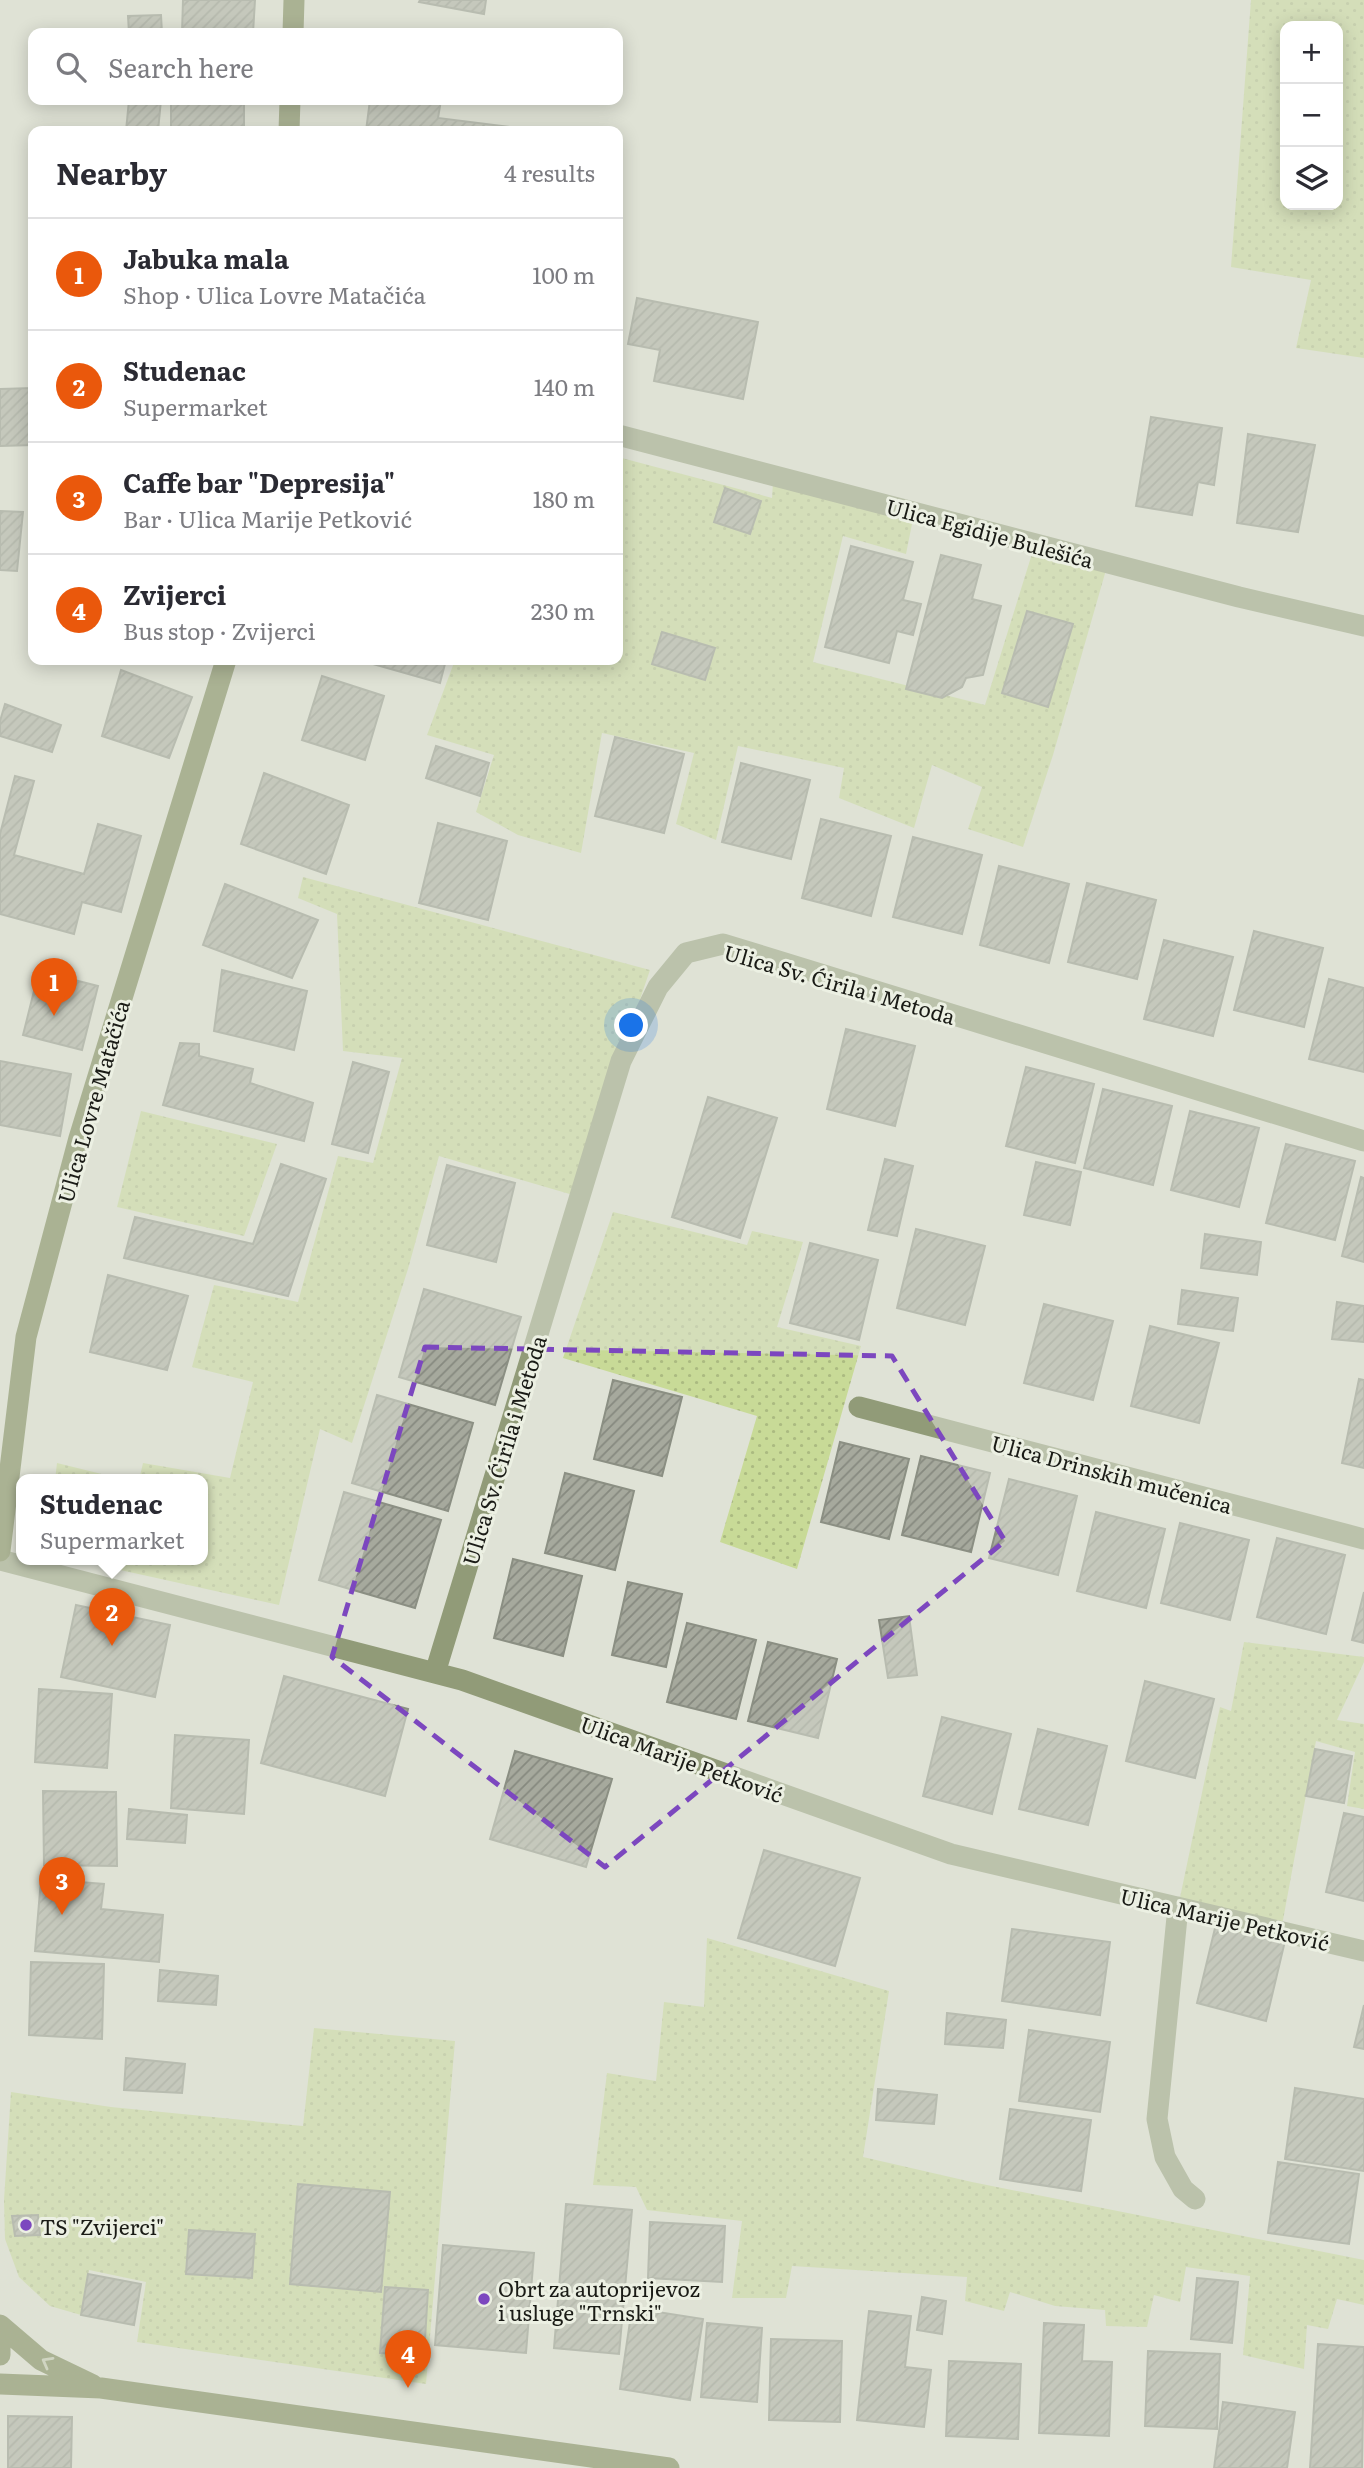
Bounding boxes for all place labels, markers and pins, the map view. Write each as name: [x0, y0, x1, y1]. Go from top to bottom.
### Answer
pin: 1: [31, 958, 77, 1016]
pin: 2: [89, 1588, 135, 1646]
pin: 3: [39, 1857, 85, 1915]
place label: TS "Zvijerci": [40, 2210, 164, 2241]
marker: TS "Zvijerci": [18, 2217, 34, 2233]
place label: Obrt za autoprijevoz i usluge "Trnski": [498, 2272, 700, 2327]
marker: Obrt za autoprijevoz i usluge "Trnski": [476, 2291, 492, 2307]
pin: 4: [385, 2330, 431, 2388]

